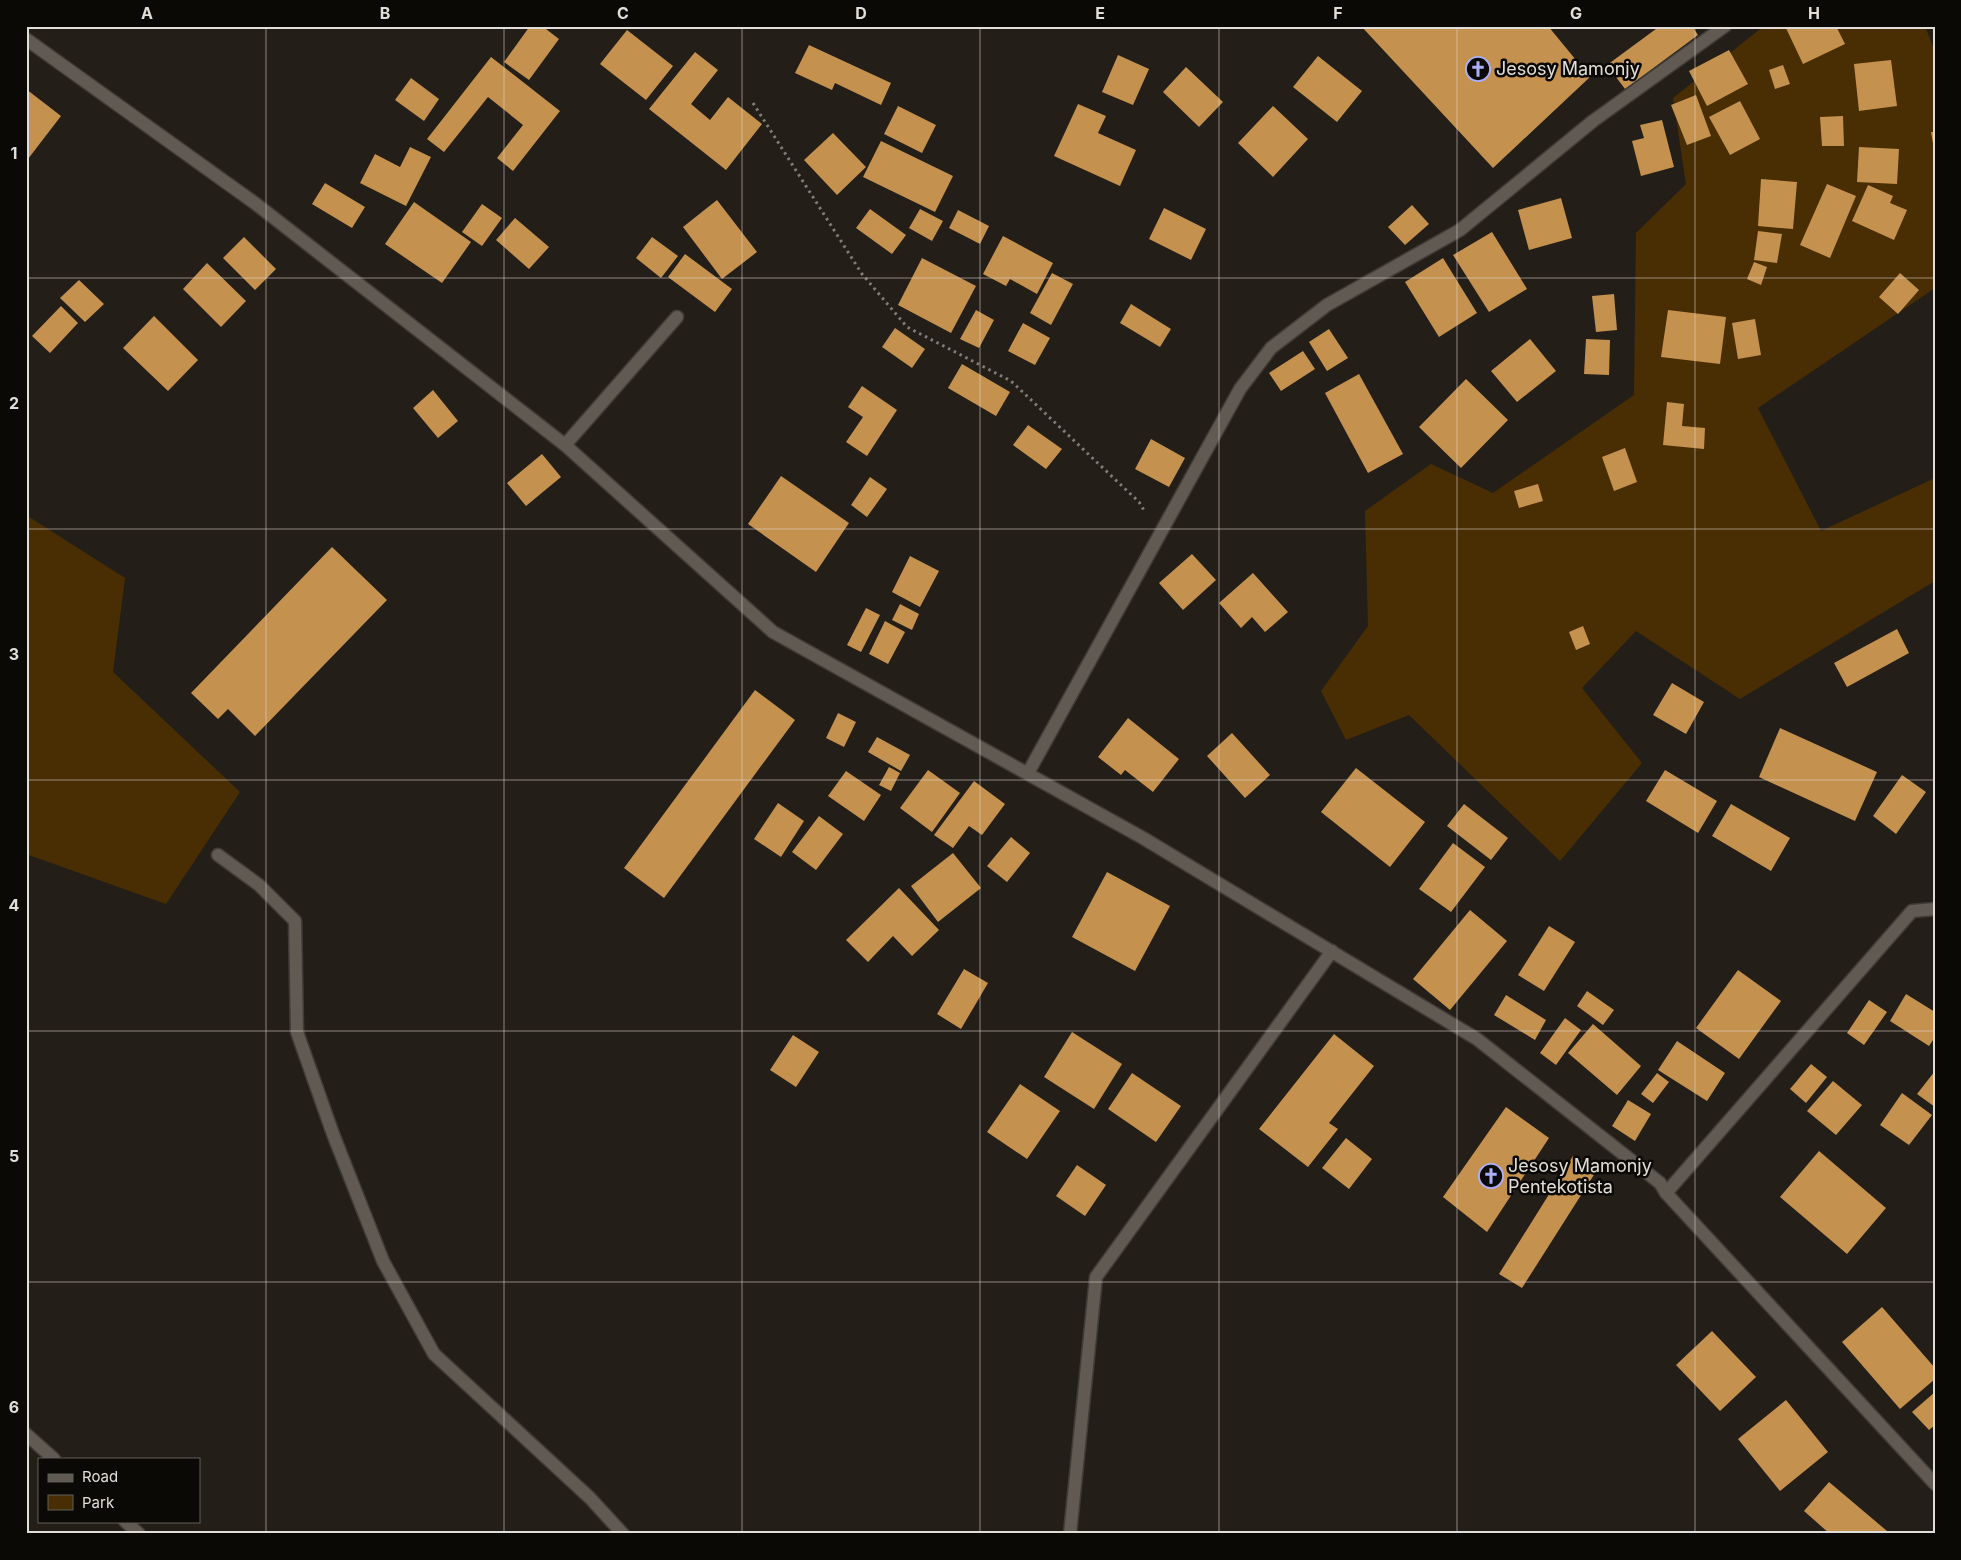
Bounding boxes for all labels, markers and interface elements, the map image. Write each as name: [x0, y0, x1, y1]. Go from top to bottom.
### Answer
text: A: [141, 3, 153, 23]
text: B: [380, 3, 390, 23]
text: C: [617, 3, 629, 23]
text: D: [855, 3, 867, 23]
text: E: [1095, 3, 1105, 23]
text: F: [1333, 3, 1343, 23]
text: G: [1570, 3, 1582, 23]
text: H: [1808, 3, 1820, 23]
church icon: Jesosy Mamonjy: [1465, 56, 1491, 82]
place label: Jesosy Mamonjy: [1496, 58, 1640, 79]
text: 1: [11, 143, 17, 163]
text: 2: [9, 393, 19, 413]
text: 3: [9, 644, 19, 664]
text: 4: [9, 895, 20, 915]
text: 5: [9, 1146, 19, 1166]
place label: Jesosy Mamonjy Pentekotista: [1508, 1155, 1652, 1197]
church icon: Jesosy Mamonjy Pentekotista: [1478, 1163, 1504, 1189]
text: 6: [9, 1397, 19, 1417]
legend: [38, 1458, 200, 1522]
text: Road: [82, 1467, 118, 1486]
text: Park: [82, 1493, 115, 1512]

